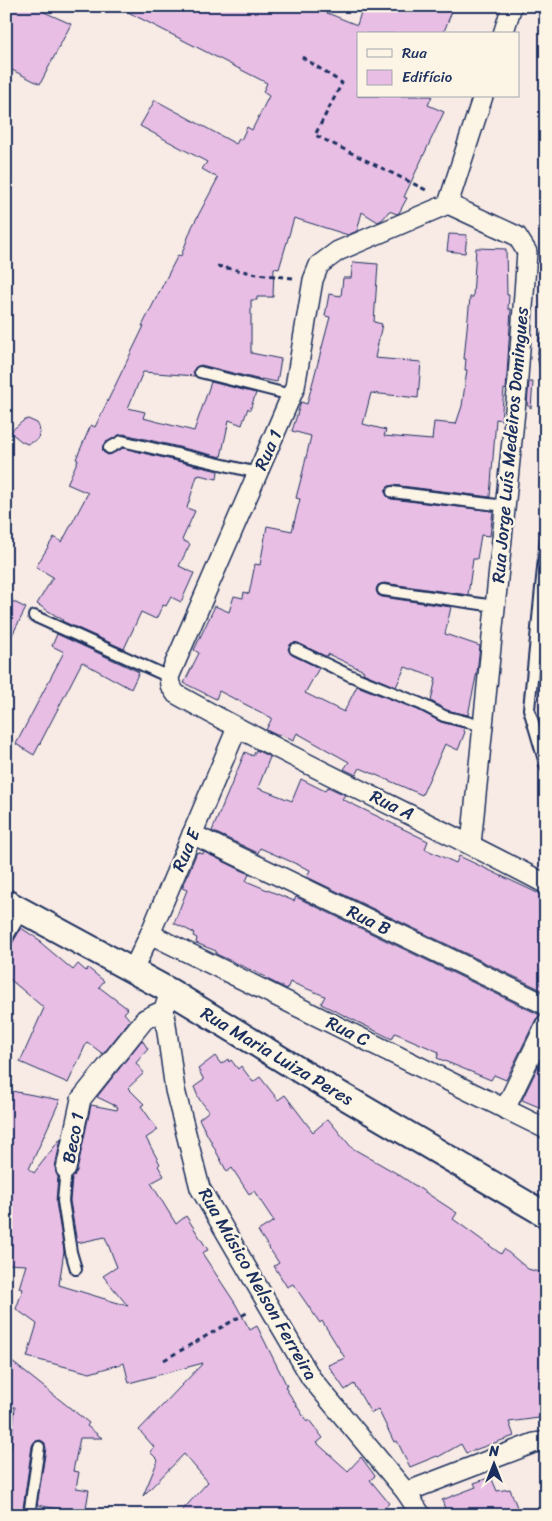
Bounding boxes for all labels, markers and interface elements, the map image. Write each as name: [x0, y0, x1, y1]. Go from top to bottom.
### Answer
legend: [357, 32, 520, 98]
text: Rua: [402, 40, 427, 66]
text: Edifício: [402, 64, 453, 90]
street label: Rua Jorge Luís Medeiros Domingues: [482, 305, 538, 584]
street label: Rua 1: [245, 424, 291, 476]
street label: Rua A: [364, 781, 420, 829]
street label: Rua E: [163, 822, 210, 877]
street label: Rua B: [341, 896, 397, 944]
street label: Rua Maria Luiza Peres: [194, 998, 360, 1115]
street label: Rua C: [321, 1007, 375, 1055]
street label: Beco 1: [52, 1110, 94, 1166]
street label: Rua Músico Nelson Ferreira: [190, 1181, 326, 1387]
north arrow: [470, 1438, 520, 1488]
text: N: [488, 1439, 499, 1464]

